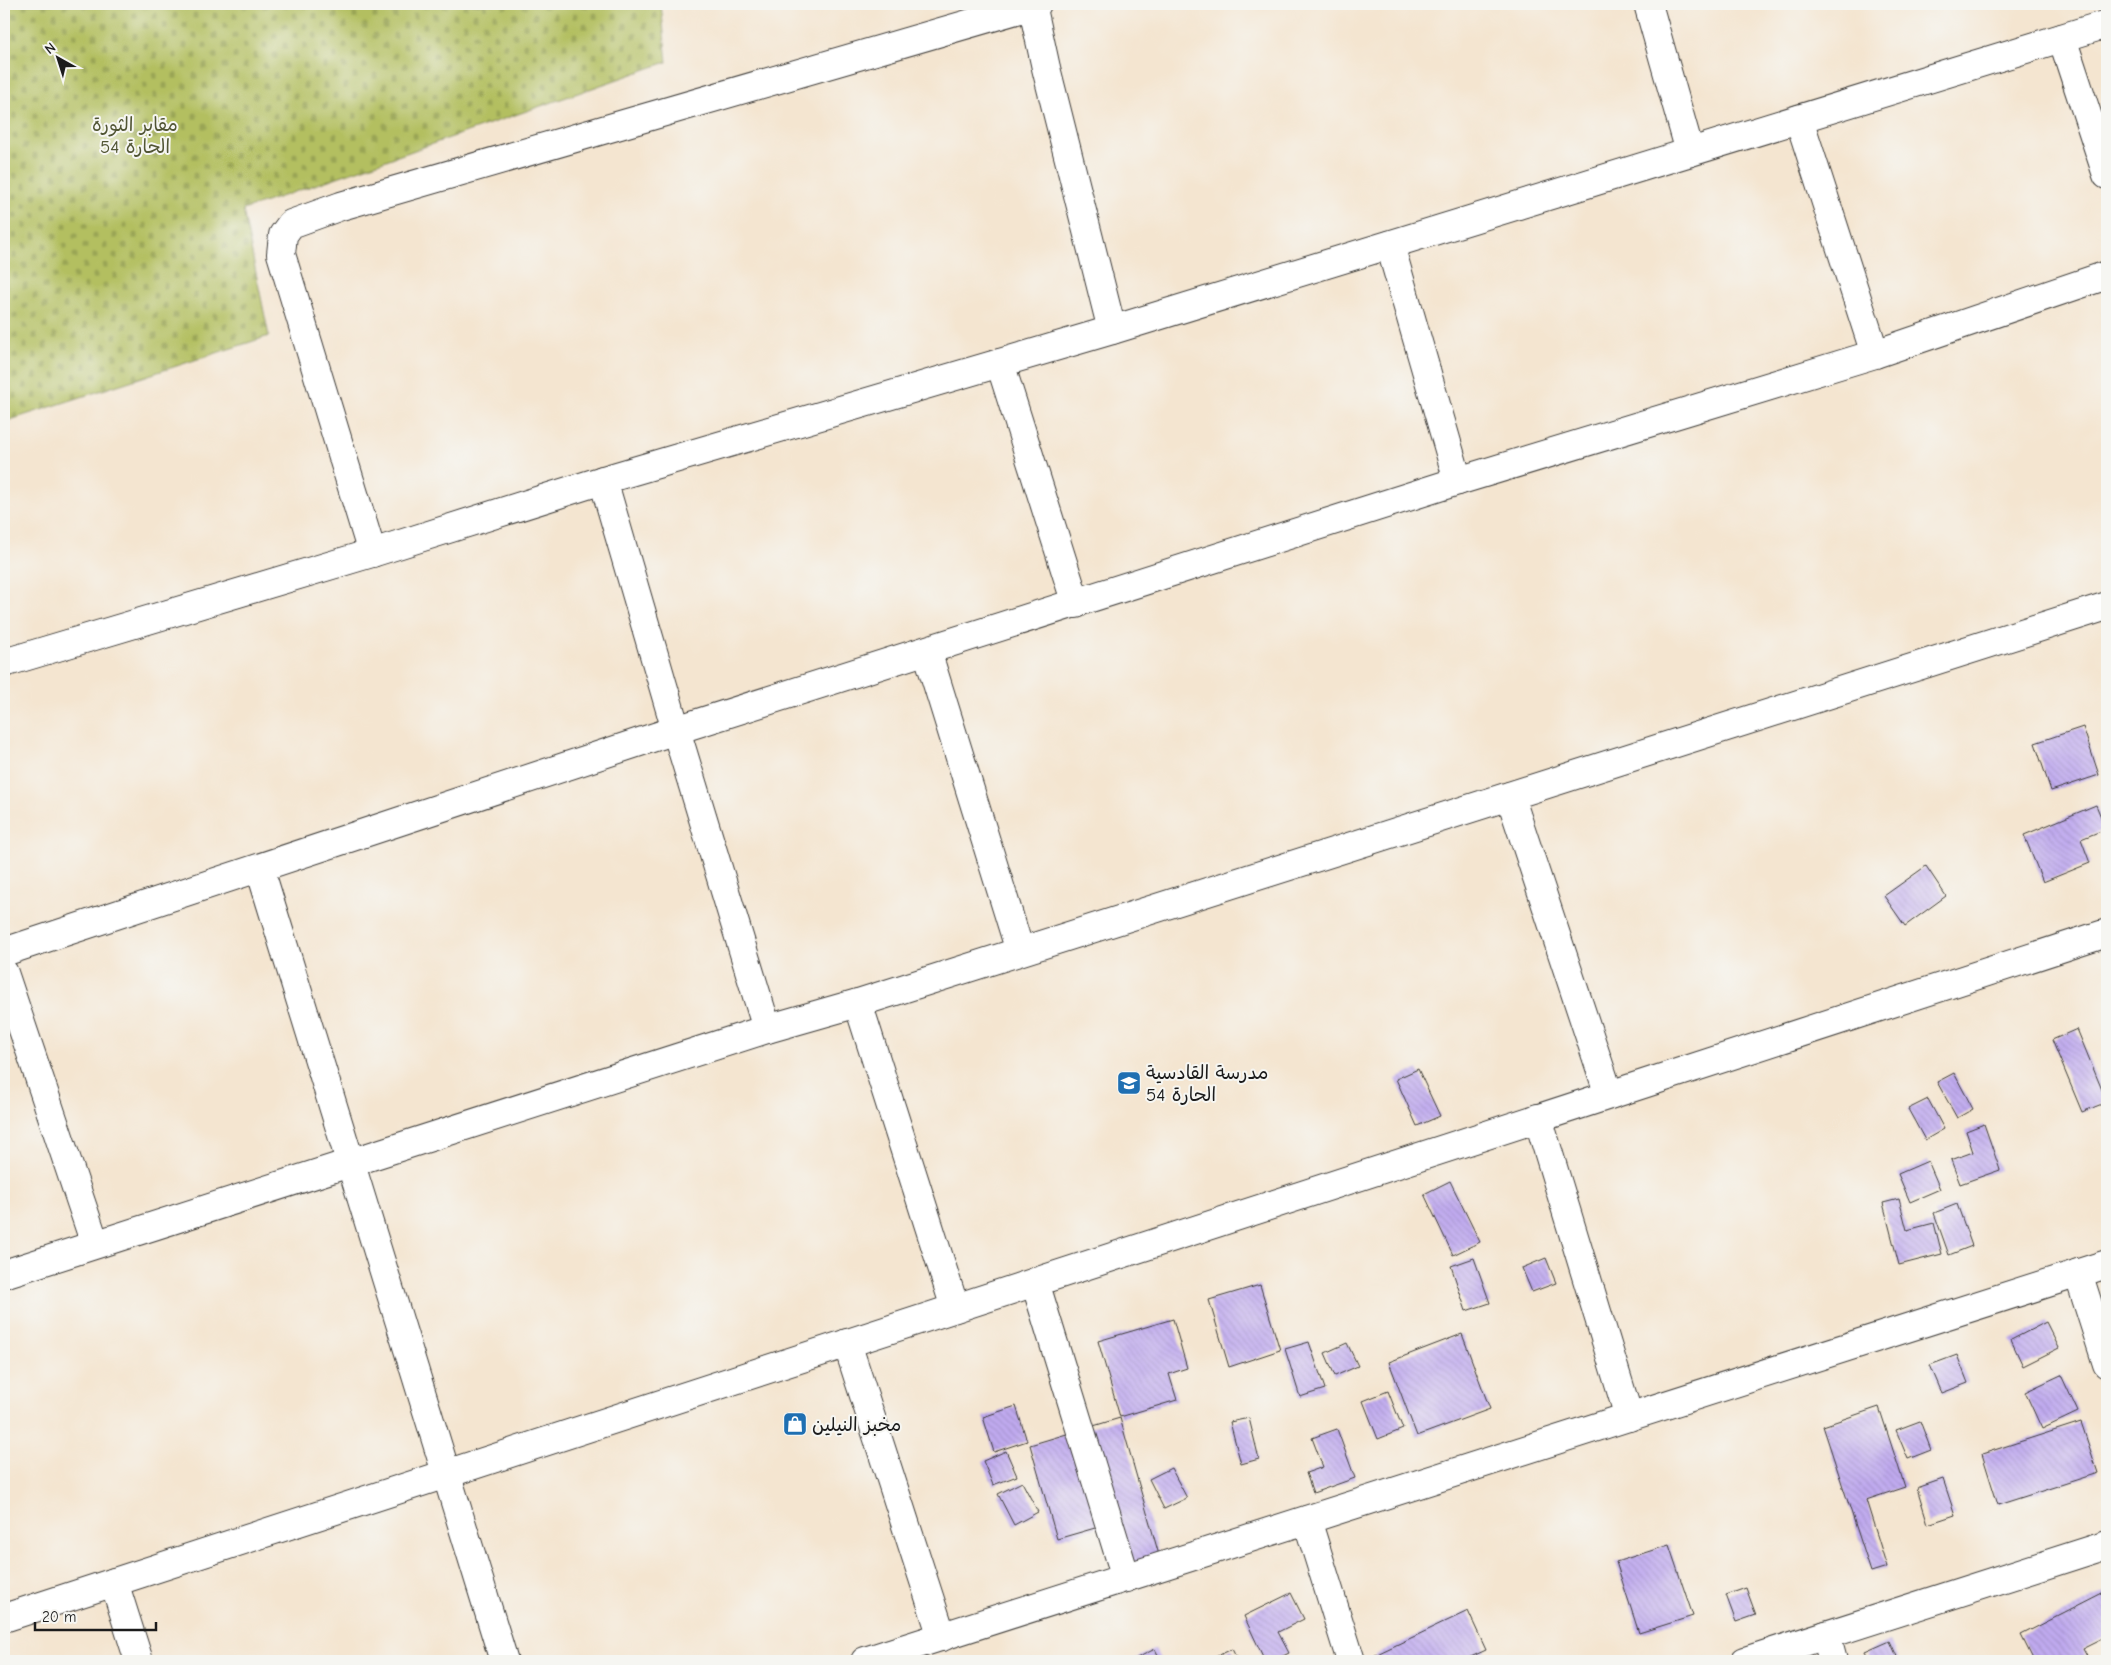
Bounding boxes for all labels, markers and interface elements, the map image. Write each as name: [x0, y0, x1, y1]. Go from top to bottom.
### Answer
north arrow: [32, 32, 82, 82]
text: N: [41, 39, 59, 58]
park label: مقابر الثورة الحارة 54: [92, 114, 178, 158]
place label: مدرسة القادسية الحارة 54: [1146, 1062, 1268, 1106]
school or university icon: مدرسة القادسية الحارة 54: [1116, 1070, 1142, 1096]
shop icon: مخبز النيلين: [782, 1411, 808, 1437]
place label: مخبز النيلين: [812, 1414, 901, 1436]
scale bar: [35, 1600, 156, 1632]
text: 20 m: [42, 1608, 76, 1626]

